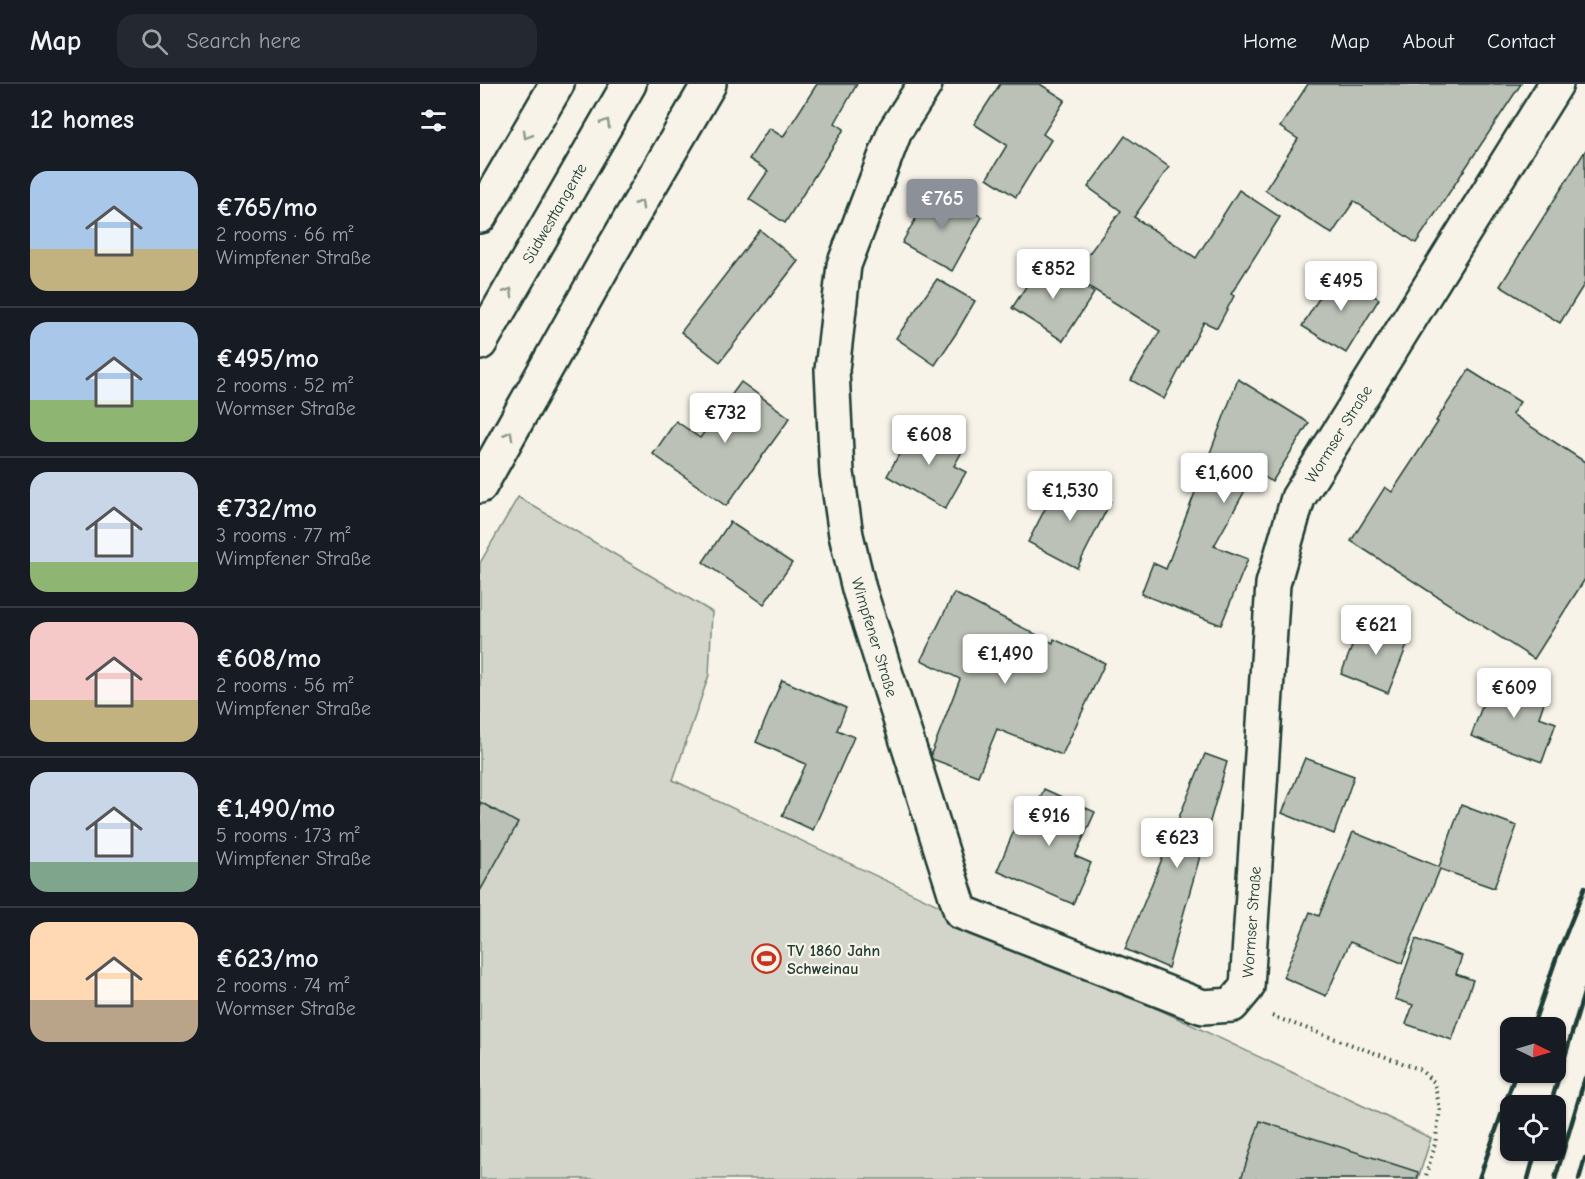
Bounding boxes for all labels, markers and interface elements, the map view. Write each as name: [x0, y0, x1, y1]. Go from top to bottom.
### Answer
search box: [117, 14, 537, 68]
text: Map: [30, 25, 81, 57]
icon: search: [138, 25, 171, 58]
text: Search here: [186, 28, 301, 54]
text: Home: [1243, 29, 1297, 53]
text: Map: [1330, 29, 1370, 53]
text: About: [1403, 29, 1454, 53]
text: Contact: [1487, 29, 1555, 53]
icon: filters: [417, 104, 450, 137]
text: 12 homes: [30, 105, 134, 135]
one-way arrow: [599, 119, 611, 129]
one-way arrow: [523, 128, 535, 139]
street label: Südwesttangente: [519, 160, 591, 267]
pin: €765: [906, 179, 978, 230]
text: €765: [920, 187, 964, 210]
text: €765/mo: [216, 193, 317, 223]
icon: home: [78, 195, 150, 267]
one-way arrow: [632, 200, 644, 210]
text: 2 rooms · 66 m²: [216, 223, 354, 246]
text: Wimpfener Straße: [216, 246, 371, 269]
pin: €852: [1017, 249, 1089, 300]
text: €852: [1031, 257, 1075, 280]
pin: €495: [1305, 261, 1377, 312]
text: €495: [1319, 269, 1363, 292]
one-way arrow: [502, 288, 513, 298]
text: €495/mo: [216, 344, 319, 374]
icon: home: [78, 346, 150, 418]
text: 2 rooms · 52 m²: [216, 374, 353, 397]
street label: Wormser Straße: [1302, 382, 1376, 487]
pin: €732: [689, 393, 761, 444]
text: Wormser Straße: [216, 397, 356, 420]
text: €732: [704, 401, 746, 424]
pin: €608: [893, 415, 965, 466]
text: €608: [906, 423, 952, 446]
one-way arrow: [501, 431, 513, 441]
pin: €1,600: [1175, 453, 1273, 504]
text: €1,600: [1195, 461, 1253, 484]
pin: €1,530: [1021, 471, 1119, 522]
text: €1,530: [1041, 479, 1099, 502]
text: €732/mo: [216, 494, 317, 524]
icon: home: [78, 496, 150, 568]
text: 3 rooms · 77 m²: [216, 524, 350, 547]
text: Wimpfener Straße: [216, 547, 371, 570]
street label: Wimpfener Straße: [847, 575, 901, 699]
pin: €621: [1340, 605, 1412, 656]
text: €621: [1355, 613, 1397, 636]
pin: €1,490: [956, 634, 1054, 685]
text: €1,490: [977, 642, 1033, 665]
text: €608/mo: [216, 644, 321, 674]
icon: home: [78, 646, 150, 718]
pin: €609: [1478, 668, 1550, 719]
text: 2 rooms · 56 m²: [216, 674, 354, 697]
text: €609: [1491, 676, 1537, 699]
text: Wimpfener Straße: [216, 697, 371, 720]
text: €1,490/mo: [216, 794, 335, 824]
icon: home: [78, 796, 150, 868]
pin: €916: [1013, 796, 1085, 847]
text: €916: [1028, 804, 1070, 827]
pin: €623: [1141, 818, 1213, 869]
text: 5 rooms · 173 m²: [216, 824, 360, 847]
text: €623: [1155, 826, 1199, 849]
text: Wimpfener Straße: [216, 847, 371, 870]
street label: Wormser Straße: [1239, 866, 1265, 978]
place label: TV 1860 Jahn Schweinau: [787, 942, 880, 978]
sports icon: TV 1860 Jahn Schweinau: [750, 943, 782, 975]
text: €623/mo: [216, 944, 319, 974]
icon: home: [78, 946, 150, 1018]
text: 2 rooms · 74 m²: [216, 974, 349, 997]
text: Wormser Straße: [216, 997, 356, 1020]
north arrow: [1500, 1017, 1566, 1083]
map controls: [1500, 1017, 1566, 1161]
button: locate: [1500, 1095, 1566, 1161]

